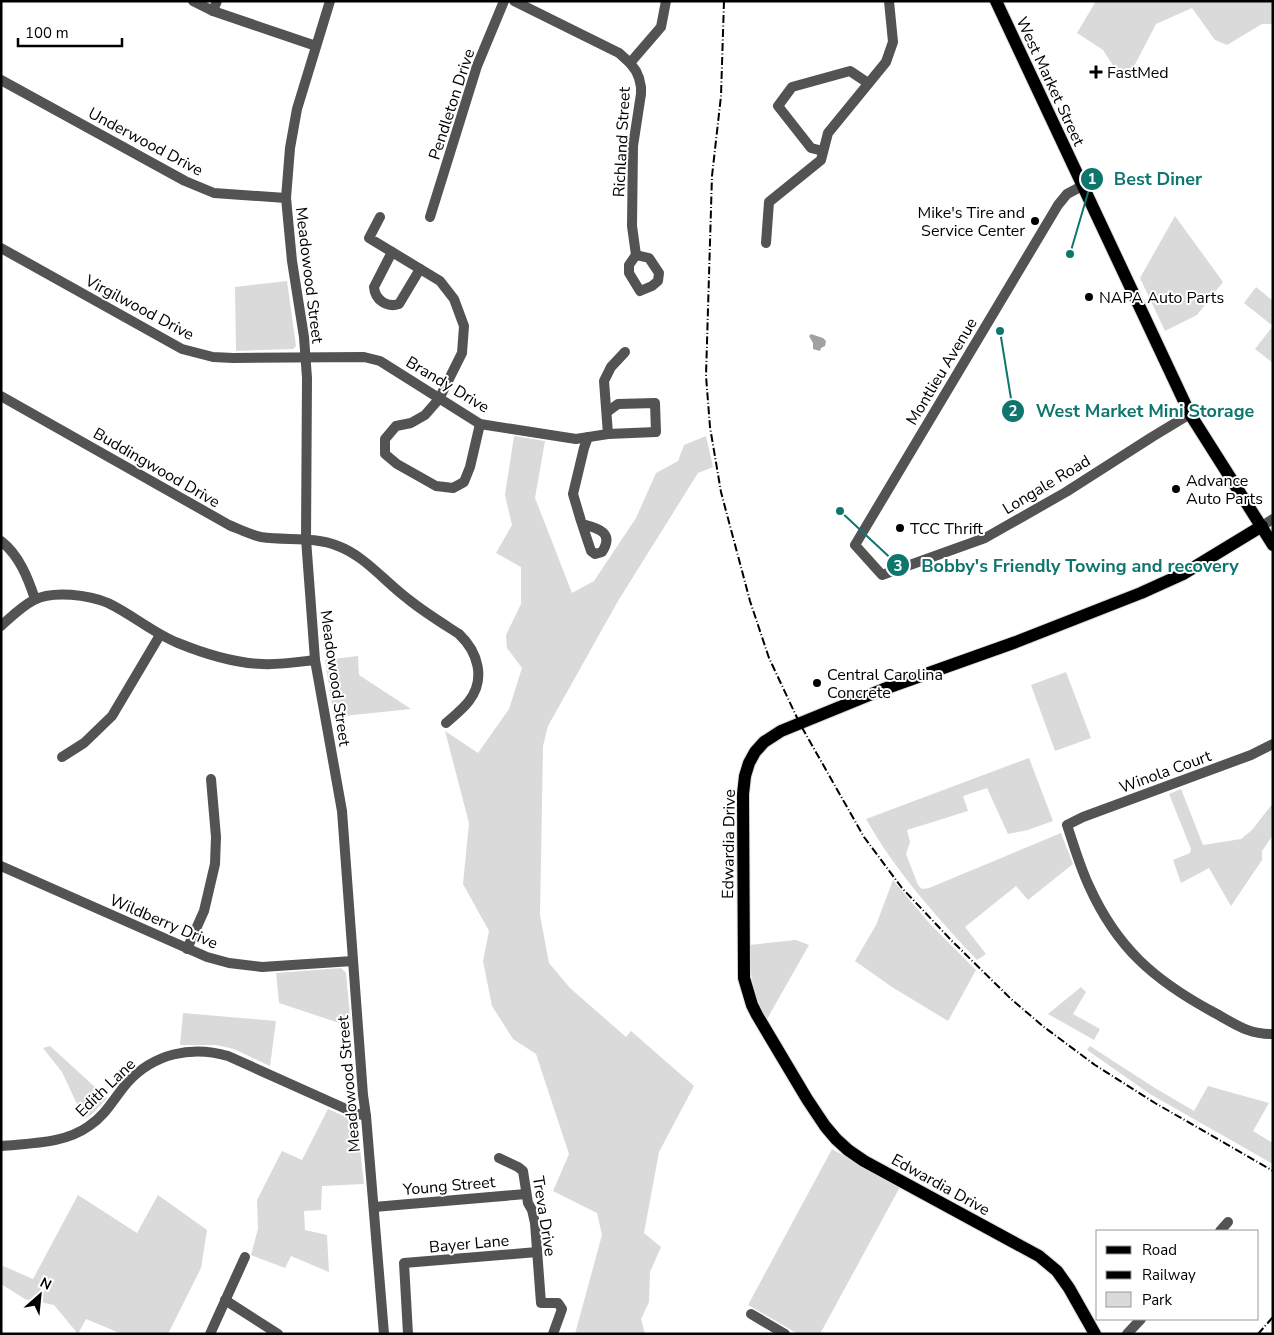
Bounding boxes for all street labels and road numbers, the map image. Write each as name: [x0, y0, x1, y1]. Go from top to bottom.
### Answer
street label: West Market Street: [1011, 13, 1090, 150]
street label: Pendleton Drive: [424, 46, 480, 163]
street label: Richland Street: [608, 86, 636, 198]
street label: Underwood Drive: [84, 102, 207, 181]
street label: Meadowood Street: [290, 206, 328, 345]
street label: Virgilwood Drive: [80, 269, 198, 346]
street label: Montlieu Avenue: [901, 314, 983, 429]
street label: Brandy Drive: [402, 351, 493, 418]
street label: Buddingwood Drive: [89, 423, 224, 513]
street label: Longale Road: [998, 450, 1095, 520]
street label: Meadowood Street: [315, 609, 355, 748]
street label: Winola Court: [1116, 745, 1215, 799]
street label: Edwardia Drive: [717, 789, 741, 899]
street label: Wildberry Drive: [106, 889, 221, 955]
street label: Meadowood Street: [332, 1014, 366, 1153]
street label: Edith Lane: [71, 1053, 141, 1122]
street label: Edwardia Drive: [887, 1149, 994, 1221]
street label: Young Street: [401, 1171, 496, 1201]
street label: Treva Drive: [527, 1174, 561, 1258]
street label: Bayer Lane: [428, 1230, 510, 1258]

